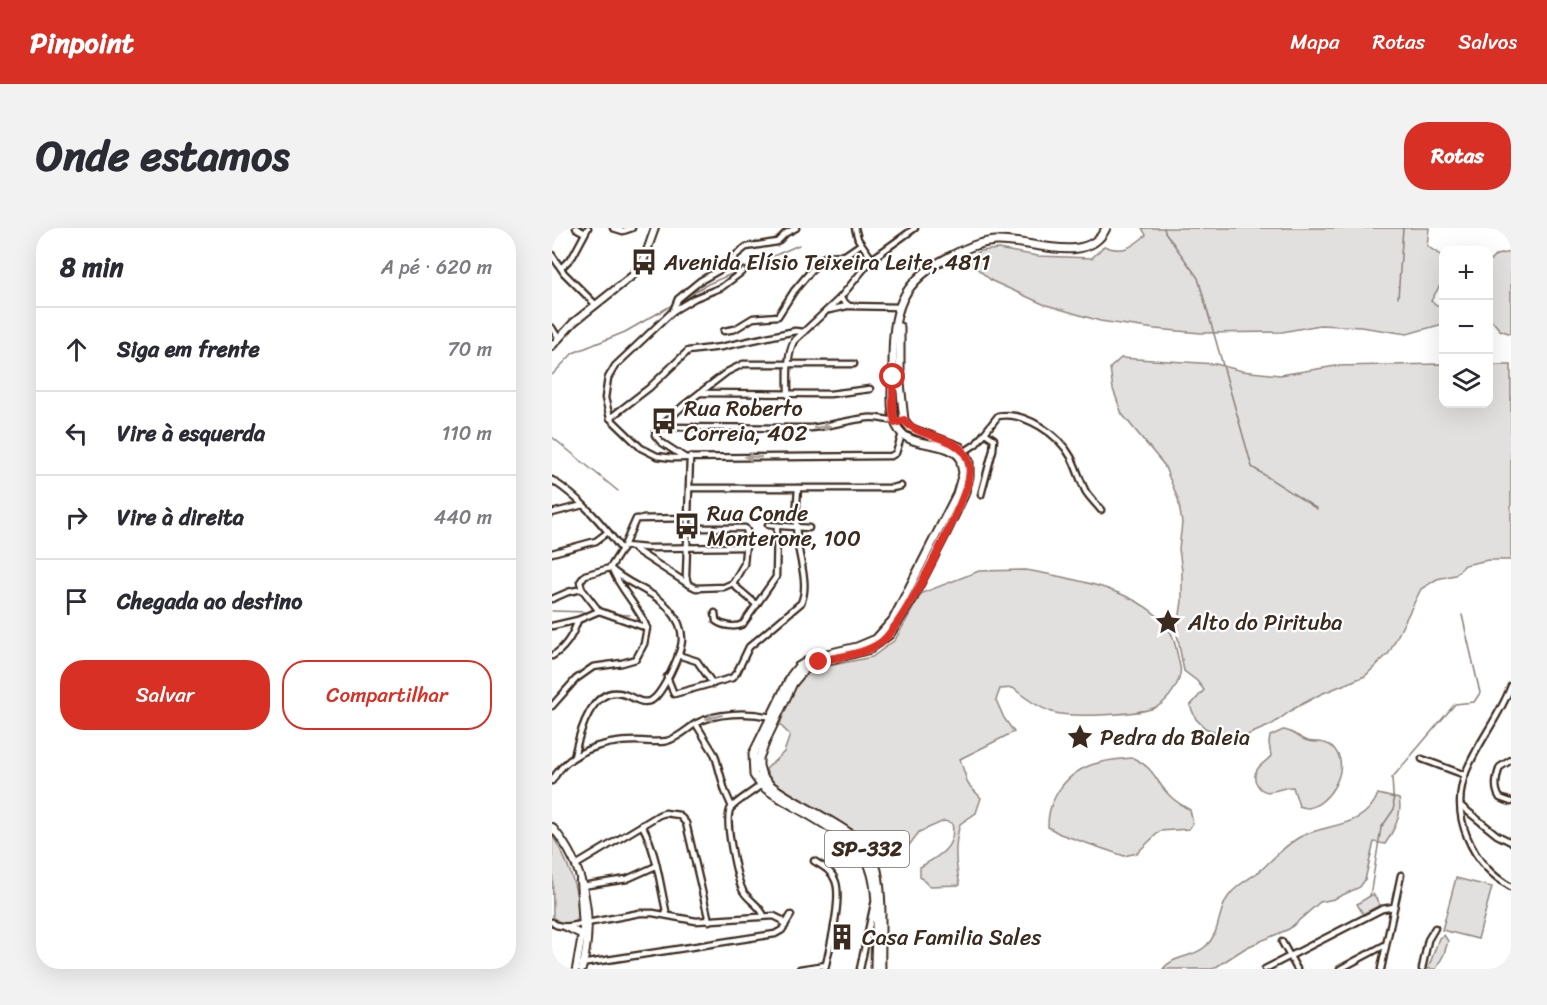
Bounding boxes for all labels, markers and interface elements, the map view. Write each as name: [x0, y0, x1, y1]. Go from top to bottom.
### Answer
text: Pinpoint: [30, 18, 134, 67]
text: Mapa: [1290, 23, 1339, 61]
text: Rotas: [1372, 23, 1425, 61]
text: Salvos: [1458, 23, 1517, 61]
text: Onde estamos: [36, 119, 290, 193]
button: Rotas: [1404, 122, 1511, 190]
place label: Avenida Elísio Teixeira Leite, 4811: [663, 243, 990, 282]
text: 8 min: [60, 244, 124, 290]
map controls: [1439, 246, 1493, 408]
button: +: [1439, 246, 1493, 300]
bus stop icon: Avenida Elísio Teixeira Leite, 4811: [629, 247, 659, 277]
text: A pé · 620 m: [381, 250, 492, 285]
button: −: [1439, 300, 1493, 354]
text: Siga em frente: [117, 330, 260, 369]
text: 70 m: [447, 332, 492, 367]
icon: ahead: [60, 333, 93, 366]
button: layers: [1439, 354, 1493, 408]
route start: [879, 363, 905, 389]
place label: Rua Roberto Correia, 402: [684, 389, 808, 453]
bus stop icon: Rua Roberto Correia, 402: [649, 406, 679, 436]
text: Vire à esquerda: [117, 414, 265, 453]
text: 110 m: [442, 416, 492, 451]
icon: left: [60, 417, 93, 450]
one-way arrow: [813, 422, 832, 431]
one-way arrow: [744, 452, 763, 462]
place label: Rua Conde Monterone, 100: [707, 494, 861, 558]
text: Vire à direita: [117, 498, 244, 537]
text: 440 m: [434, 500, 492, 535]
icon: right: [60, 501, 93, 534]
bus stop icon: Rua Conde Monterone, 100: [672, 511, 702, 541]
text: Chegada ao destino: [117, 582, 302, 621]
icon: arrive: [60, 585, 93, 618]
place label: Alto do Pirituba: [1187, 603, 1342, 642]
place icon: Alto do Pirituba: [1153, 607, 1183, 637]
route end: [805, 648, 831, 674]
button: Salvar: [60, 660, 270, 730]
button: Compartilhar: [282, 660, 492, 730]
one-way arrow: [705, 713, 723, 723]
place label: Pedra da Baleia: [1100, 718, 1250, 757]
place icon: Pedra da Baleia: [1065, 722, 1095, 752]
road number: SP-332: [825, 831, 909, 867]
place label: Casa Familia Sales: [862, 918, 1042, 957]
building icon: Casa Familia Sales: [827, 922, 857, 952]

